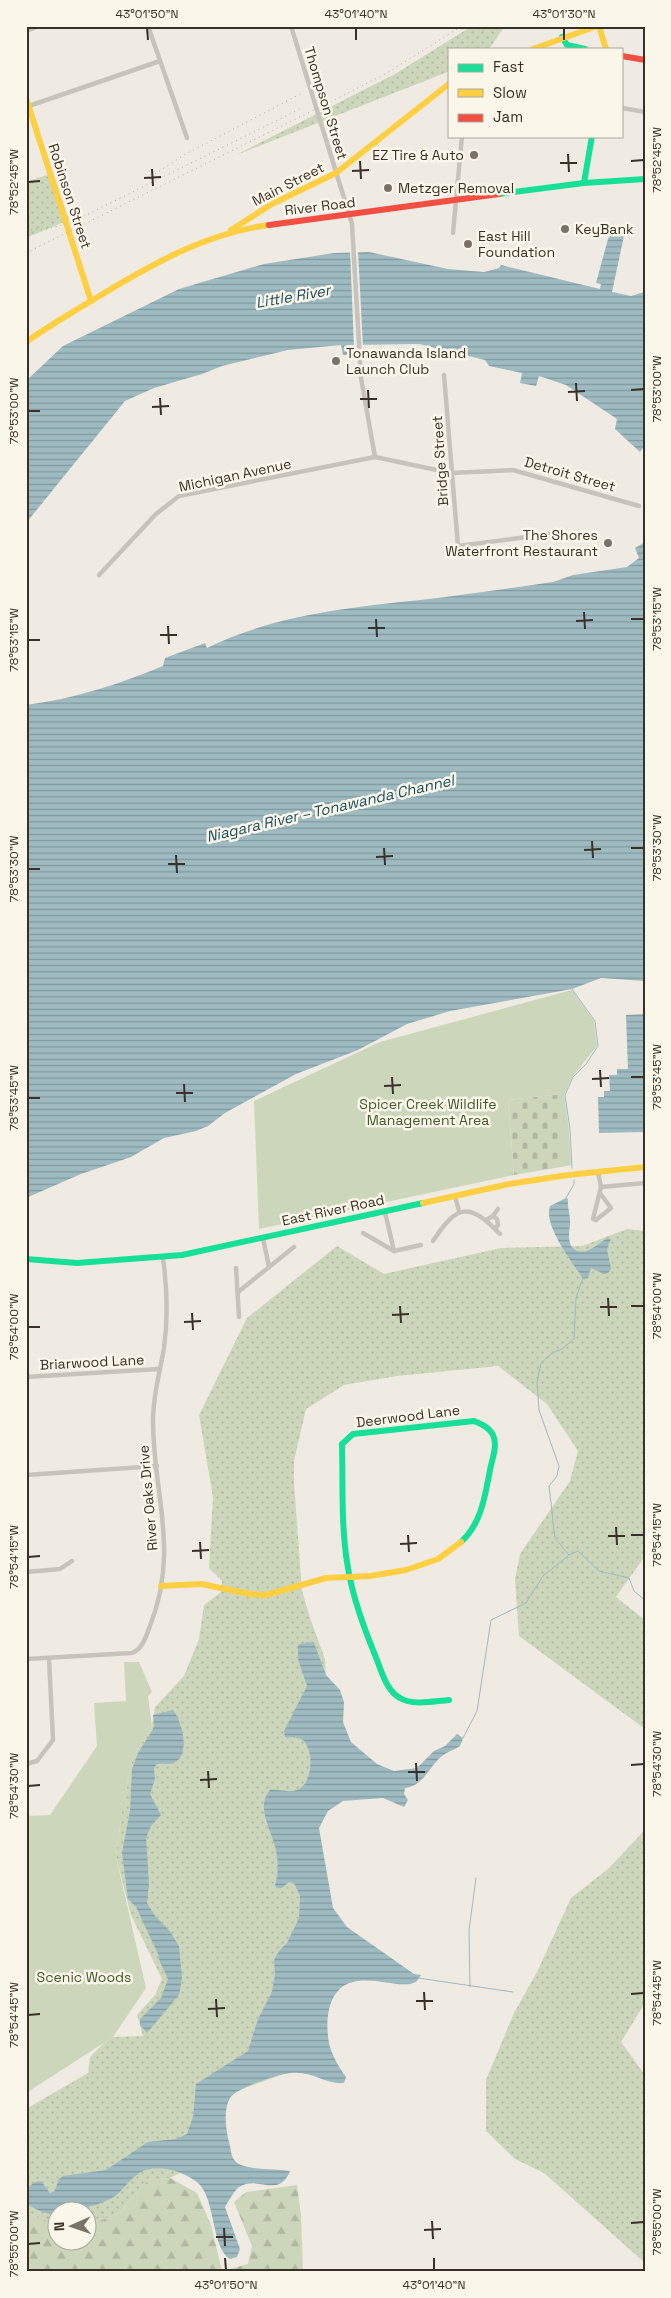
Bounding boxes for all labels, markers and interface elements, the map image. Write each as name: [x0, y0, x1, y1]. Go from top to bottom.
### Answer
text: 43°01'50"N: [116, 6, 179, 22]
text: 43°01'40"N: [325, 6, 387, 22]
text: 43°01'30"N: [532, 6, 596, 22]
street label: Thompson Street: [300, 44, 352, 162]
legend: [448, 48, 624, 138]
text: Fast: [493, 57, 524, 76]
text: Slow: [493, 83, 527, 102]
text: Jam: [493, 107, 523, 126]
text: 78°52'45"W: [649, 127, 665, 193]
street label: Robinson Street: [45, 141, 95, 251]
place label: EZ Tire & Auto: [372, 146, 464, 164]
text: 78°52'45"W: [6, 149, 22, 215]
marker: EZ Tire & Auto: [468, 149, 480, 161]
street label: Main Street: [249, 158, 327, 210]
place label: Metzger Removal: [398, 179, 514, 197]
marker: Metzger Removal: [382, 182, 394, 194]
street label: River Road: [284, 193, 356, 219]
place label: KeyBank: [575, 220, 634, 238]
marker: KeyBank: [559, 223, 571, 235]
place label: East Hill Foundation: [478, 227, 555, 261]
marker: East Hill Foundation: [462, 238, 474, 250]
water label: Little River: [254, 280, 333, 312]
place label: Tonawanda Island Launch Club: [346, 344, 466, 378]
marker: Tonawanda Island Launch Club: [330, 355, 342, 367]
text: 78°53'00"W: [649, 355, 665, 423]
text: 78°53'00"W: [6, 377, 22, 445]
street label: Bridge Street: [428, 415, 452, 507]
street label: Detroit Street: [522, 452, 618, 496]
street label: Michigan Avenue: [177, 454, 293, 496]
place label: The Shores Waterfront Restaurant: [445, 526, 598, 560]
marker: The Shores Waterfront Restaurant: [602, 537, 614, 549]
text: 78°53'15"W: [649, 586, 665, 651]
text: 78°53'15"W: [6, 607, 22, 672]
water label: Niagara River – Tonawanda Channel: [204, 770, 458, 846]
text: 78°53'30"W: [649, 814, 665, 881]
text: 78°53'30"W: [6, 835, 22, 902]
text: 78°53'45"W: [649, 1043, 665, 1110]
text: 78°53'45"W: [6, 1064, 22, 1131]
park label: Spicer Creek Wildlife Management Area: [359, 1095, 497, 1129]
street label: East River Road: [280, 1190, 386, 1230]
text: 78°54'00"W: [649, 1272, 665, 1340]
text: 78°54'00"W: [6, 1293, 22, 1361]
street label: Briarwood Lane: [39, 1350, 145, 1374]
street label: Deerwood Lane: [355, 1401, 461, 1431]
street label: River Oaks Drive: [134, 1444, 162, 1552]
text: 78°54'15"W: [649, 1503, 665, 1567]
text: 78°54'15"W: [6, 1525, 22, 1589]
text: 78°54'30"W: [649, 1730, 665, 1797]
text: 78°54'30"W: [6, 1752, 22, 1819]
text: 78°54'45"W: [649, 1960, 665, 2026]
park label: Scenic Woods: [37, 1968, 131, 1986]
text: 78°54'45"W: [6, 1982, 22, 2048]
text: 78°55'00"W: [649, 2188, 665, 2256]
north arrow: [48, 2200, 98, 2250]
text: 78°55'00"W: [6, 2210, 22, 2278]
text: N: [50, 2221, 68, 2231]
text: 43°01'50"N: [195, 2277, 258, 2293]
text: 43°01'40"N: [403, 2277, 465, 2293]

